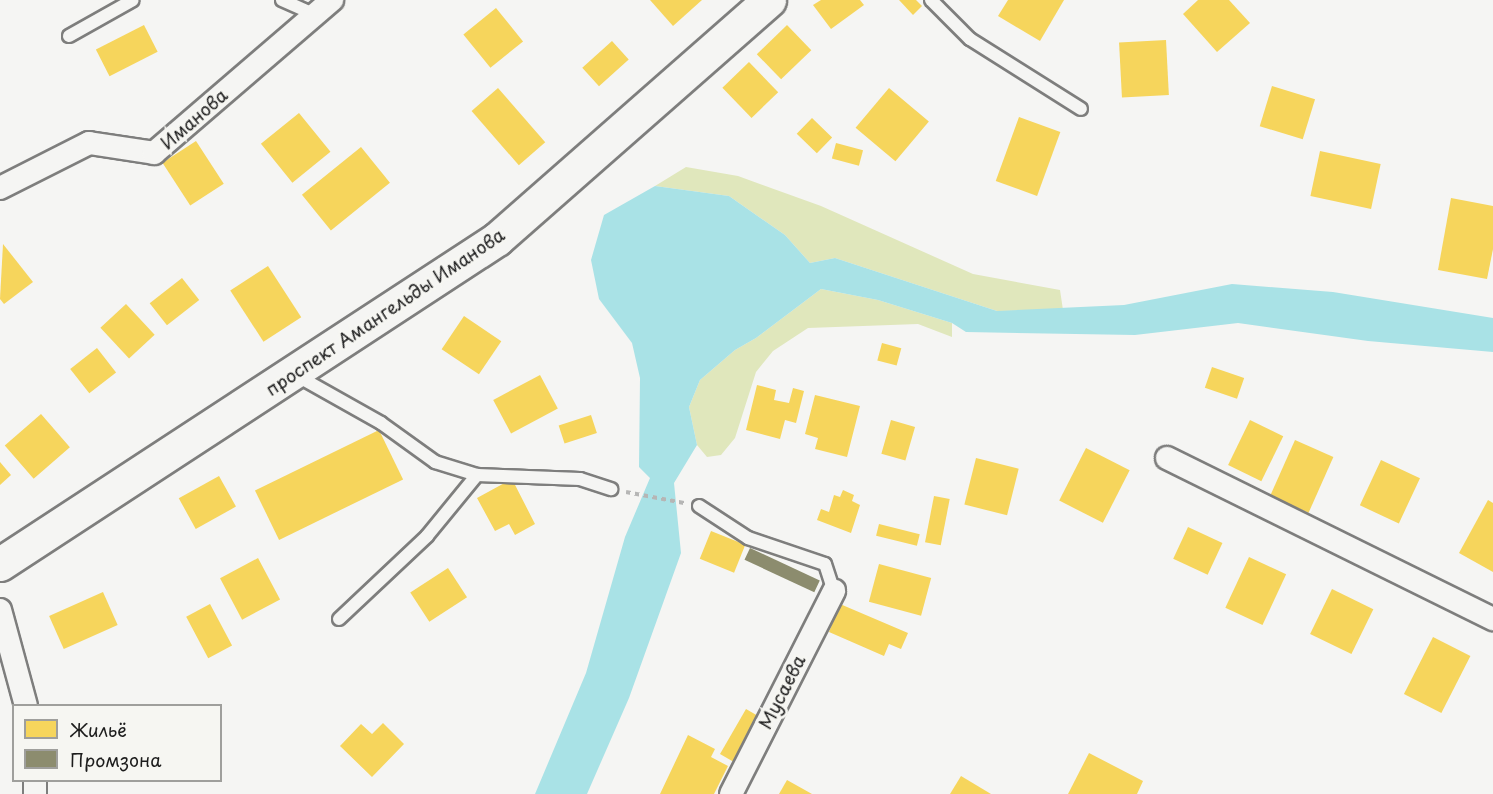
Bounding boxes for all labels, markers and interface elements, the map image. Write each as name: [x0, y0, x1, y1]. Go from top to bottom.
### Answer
street label: Иманова: [156, 84, 232, 154]
street label: проспект Амангельды Иманова: [261, 224, 509, 400]
street label: Мусаева: [754, 651, 810, 733]
legend: [12, 704, 222, 782]
text: Жильё: [70, 716, 127, 743]
text: Промзона: [70, 746, 161, 773]

